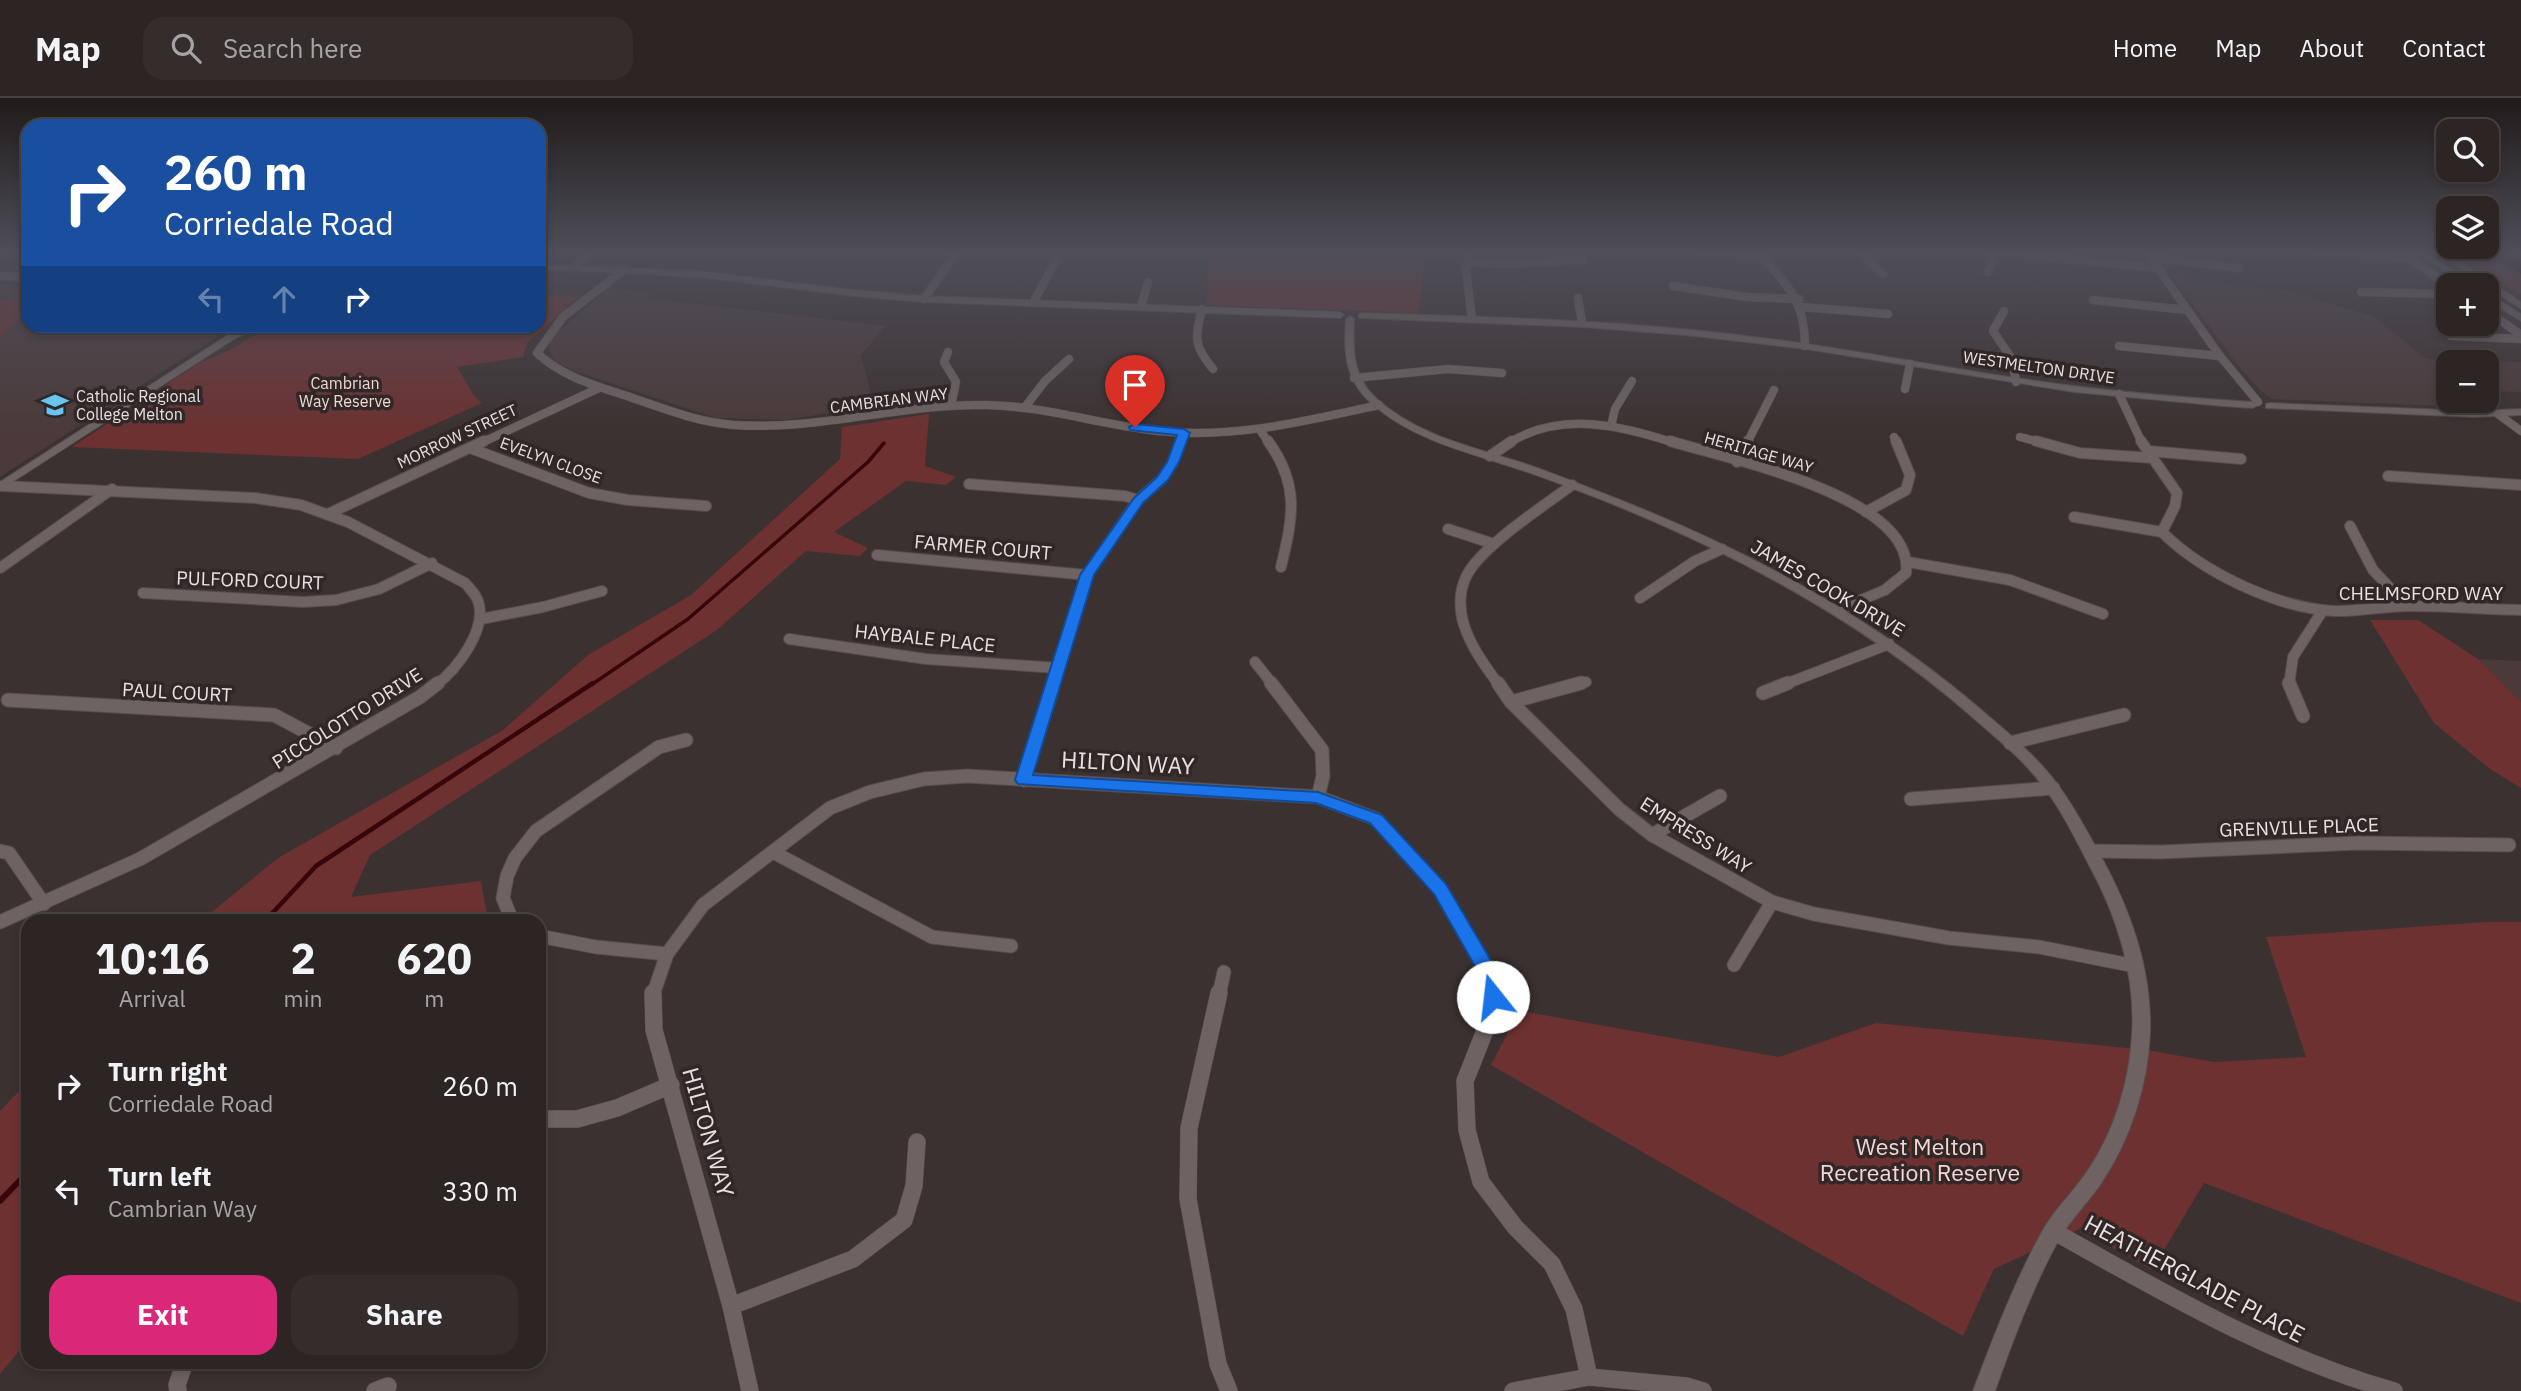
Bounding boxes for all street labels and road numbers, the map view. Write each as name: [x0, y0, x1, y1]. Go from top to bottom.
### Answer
street label: WESTMELTON DRIVE: [1962, 346, 2116, 388]
street label: CAMBRIAN WAY: [829, 383, 950, 417]
street label: MORROW STREET: [394, 399, 520, 473]
street label: HERITAGE WAY: [1702, 427, 1816, 477]
street label: EVELYN CLOSE: [497, 432, 605, 488]
street label: FARMER COURT: [913, 529, 1053, 565]
street label: JAMES COOK DRIVE: [1747, 534, 1909, 642]
street label: PULFORD COURT: [176, 565, 324, 595]
street label: CHELMSFORD WAY: [2339, 581, 2504, 605]
street label: HAYBALE PLACE: [853, 619, 997, 657]
street label: PICCOLOTTO DRIVE: [267, 662, 427, 774]
street label: PAUL COURT: [121, 677, 233, 707]
street label: HILTON WAY: [1061, 744, 1196, 780]
street label: EMPRESS WAY: [1636, 791, 1757, 879]
street label: GRENVILLE PLACE: [2219, 812, 2379, 842]
street label: HILTON WAY: [676, 1064, 742, 1201]
street label: HEATHERGLADE PLACE: [2080, 1207, 2310, 1349]

